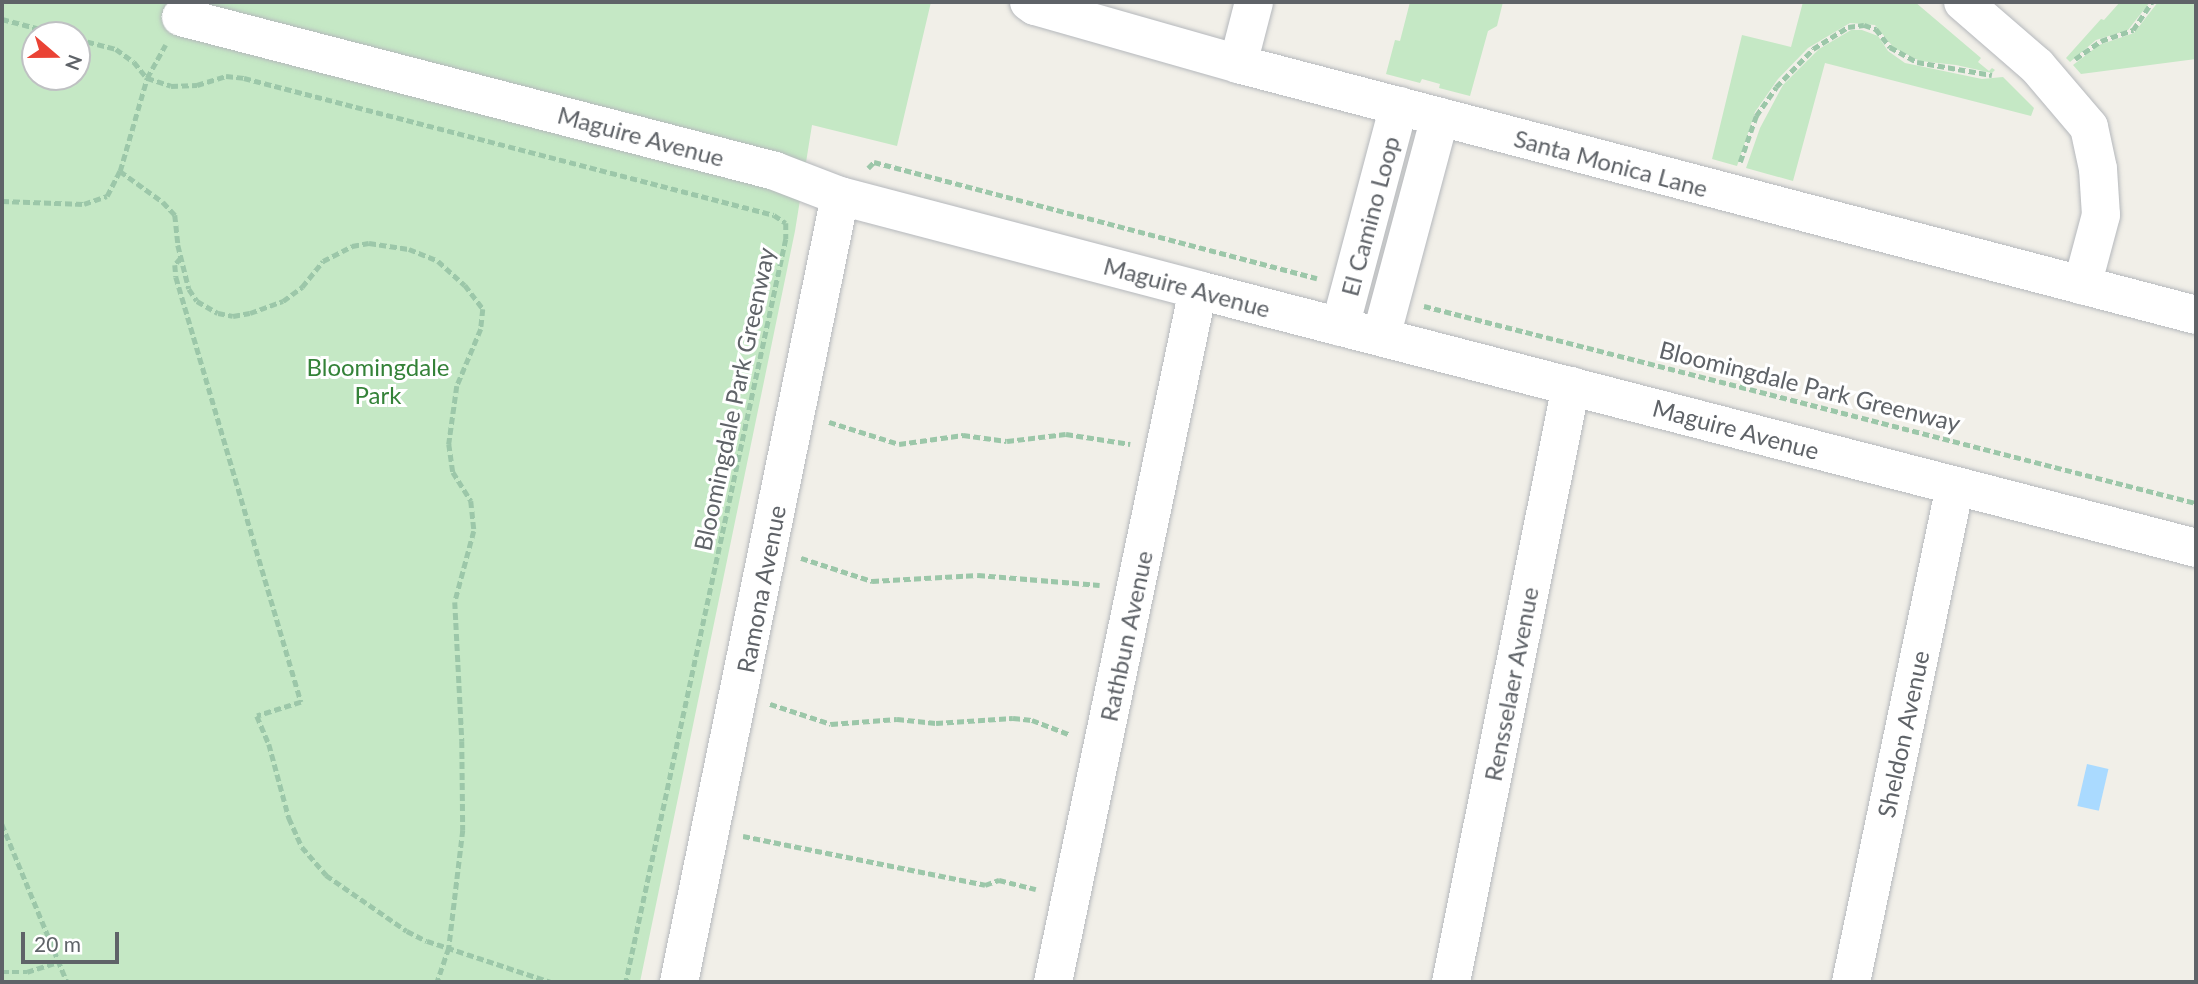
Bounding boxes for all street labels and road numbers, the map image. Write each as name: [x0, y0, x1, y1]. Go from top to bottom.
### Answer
street label: Maguire Avenue: [554, 100, 728, 172]
street label: Santa Monica Lane: [1511, 123, 1711, 203]
street label: El Camino Loop: [1335, 133, 1405, 299]
street label: Bloomingdale Park Greenway: [688, 245, 780, 553]
street label: Maguire Avenue: [1100, 251, 1274, 323]
street label: Bloomingdale Park Greenway: [1657, 335, 1963, 437]
street label: Maguire Avenue: [1649, 393, 1823, 465]
street label: Ramona Avenue: [731, 502, 791, 676]
street label: Rathbun Avenue: [1094, 548, 1158, 724]
street label: Rensselaer Avenue: [1478, 584, 1544, 784]
street label: Sheldon Avenue: [1871, 648, 1935, 820]

